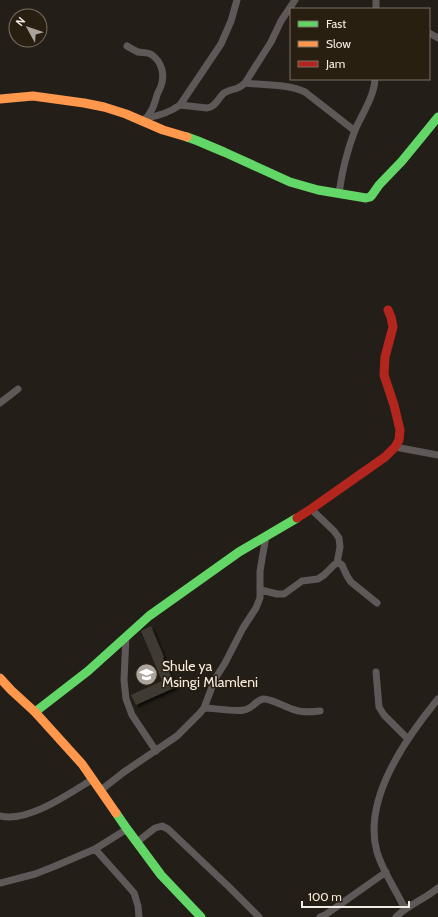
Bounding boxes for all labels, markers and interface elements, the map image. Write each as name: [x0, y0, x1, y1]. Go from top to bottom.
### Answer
north arrow: [8, 8, 48, 48]
legend: [290, 8, 430, 80]
text: N: [12, 14, 28, 29]
text: Fast: [326, 16, 346, 31]
text: Slow: [326, 36, 351, 51]
text: Jam: [325, 56, 345, 71]
place label: Shule ya Msingi Mlamleni: [162, 657, 258, 691]
school or university icon: Shule ya Msingi Mlamleni: [134, 661, 160, 687]
scale bar: [302, 883, 409, 909]
text: 100 m: [308, 889, 342, 904]

